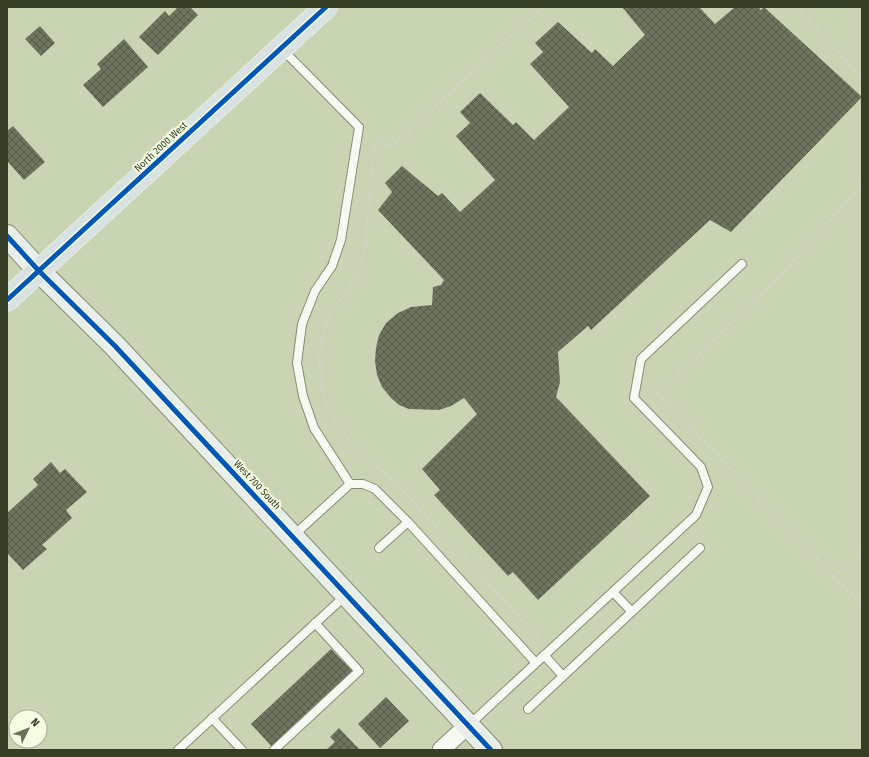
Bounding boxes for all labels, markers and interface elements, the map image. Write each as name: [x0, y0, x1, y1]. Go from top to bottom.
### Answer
street label: North 2000 West: [132, 119, 190, 175]
street label: West 700 South: [231, 458, 283, 512]
north arrow: [8, 709, 48, 749]
text: N: [28, 716, 42, 729]

